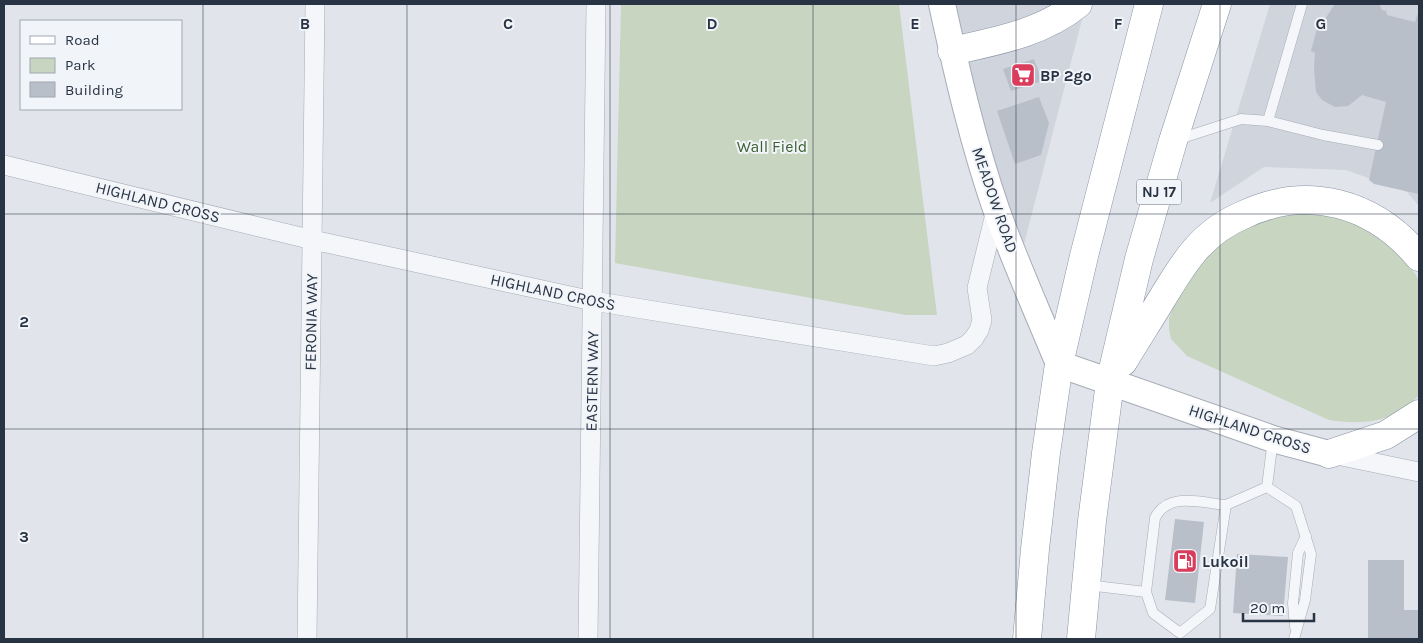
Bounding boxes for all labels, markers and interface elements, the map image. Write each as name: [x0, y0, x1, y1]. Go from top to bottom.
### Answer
text: B: [300, 14, 310, 33]
text: C: [503, 14, 513, 33]
text: D: [707, 14, 718, 33]
text: E: [910, 14, 920, 33]
text: F: [1114, 14, 1123, 33]
text: G: [1316, 14, 1326, 33]
legend: [20, 20, 182, 110]
text: Road: [65, 31, 100, 49]
text: Park: [65, 56, 95, 74]
supermarket icon: BP 2go: [1010, 62, 1036, 88]
place label: BP 2go: [1040, 66, 1092, 85]
text: Building: [65, 81, 123, 99]
park label: Wall Field: [737, 137, 807, 156]
street label: MEADOW ROAD: [968, 145, 1022, 255]
street label: HIGHLAND CROSS: [94, 177, 222, 227]
road number: NJ 17: [1136, 180, 1182, 204]
street label: HIGHLAND CROSS: [489, 269, 617, 315]
street label: FERONIA WAY: [301, 273, 321, 371]
text: 2: [19, 312, 29, 331]
street label: EASTERN WAY: [582, 330, 602, 432]
street label: HIGHLAND CROSS: [1186, 400, 1314, 458]
text: 3: [19, 527, 29, 546]
fuel station icon: Lukoil: [1172, 548, 1198, 574]
place label: Lukoil: [1202, 552, 1249, 571]
scale bar: [1243, 590, 1314, 622]
text: 20 m: [1250, 599, 1285, 617]

